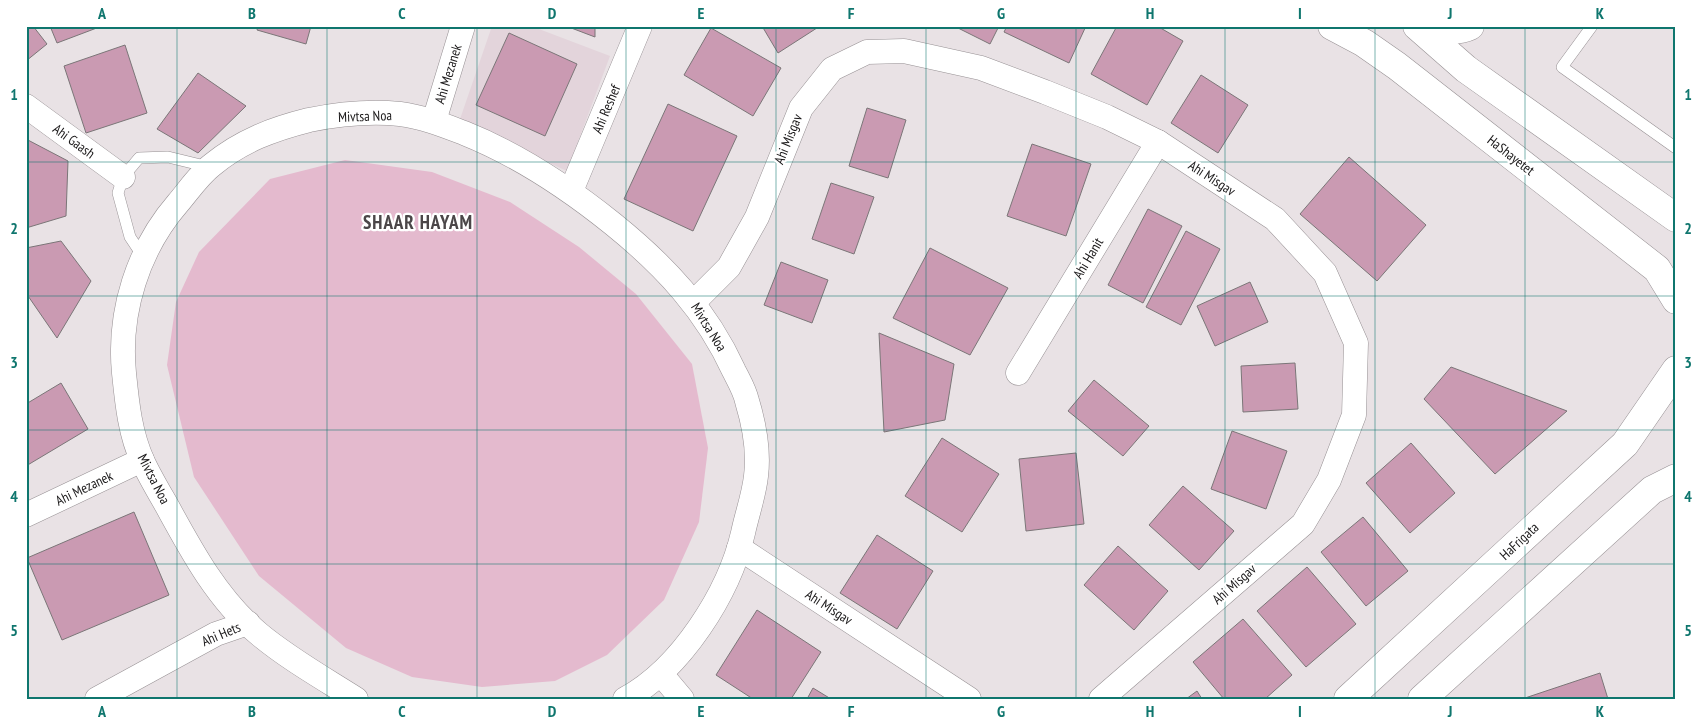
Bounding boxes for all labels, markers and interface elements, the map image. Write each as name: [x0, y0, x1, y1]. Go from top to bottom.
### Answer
text: A: [97, 3, 107, 23]
text: B: [248, 3, 256, 23]
text: C: [398, 3, 406, 23]
text: D: [548, 3, 557, 23]
text: E: [698, 3, 705, 23]
text: F: [848, 3, 855, 23]
text: G: [997, 3, 1005, 23]
text: H: [1146, 3, 1154, 23]
text: I: [1298, 3, 1302, 23]
text: J: [1447, 3, 1452, 23]
text: K: [1596, 3, 1605, 23]
street label: Ahi Mezanek: [430, 41, 466, 106]
street label: Ahi Reshef: [588, 82, 624, 136]
text: 1: [10, 84, 18, 104]
text: 1: [1684, 84, 1692, 104]
street label: Mivtsa Noa: [338, 106, 392, 126]
street label: Ahi Misgav: [770, 111, 806, 167]
street label: Ahi Gaash: [49, 120, 99, 162]
street label: HaShayetet: [1484, 131, 1538, 179]
street label: Ahi Misgav: [1185, 156, 1239, 200]
district label: SHAAR HAYAM: [363, 210, 473, 234]
text: 2: [10, 218, 18, 238]
text: 2: [1684, 218, 1692, 238]
street label: Ahi Hanit: [1069, 234, 1107, 282]
street label: Mivtsa Noa: [687, 299, 731, 355]
text: 3: [10, 352, 18, 372]
text: 3: [1684, 352, 1692, 372]
street label: Mivtsa Noa: [134, 451, 174, 507]
street label: Ahi Mezanek: [52, 466, 116, 510]
text: 4: [10, 486, 18, 506]
text: 4: [1684, 486, 1692, 506]
street label: HaFrigata: [1496, 518, 1542, 564]
street label: Ahi Misgav: [1208, 560, 1260, 608]
street label: Ahi Misgav: [802, 585, 856, 629]
street label: Ahi Hets: [199, 618, 243, 650]
text: 5: [10, 620, 18, 640]
text: 5: [1684, 620, 1692, 640]
text: A: [97, 701, 107, 721]
text: B: [248, 701, 256, 721]
text: C: [398, 701, 406, 721]
text: D: [548, 701, 557, 721]
text: E: [698, 701, 705, 721]
text: F: [848, 701, 855, 721]
text: G: [997, 701, 1005, 721]
text: H: [1146, 701, 1154, 721]
text: I: [1298, 701, 1302, 721]
text: J: [1447, 701, 1452, 721]
text: K: [1596, 701, 1605, 721]

